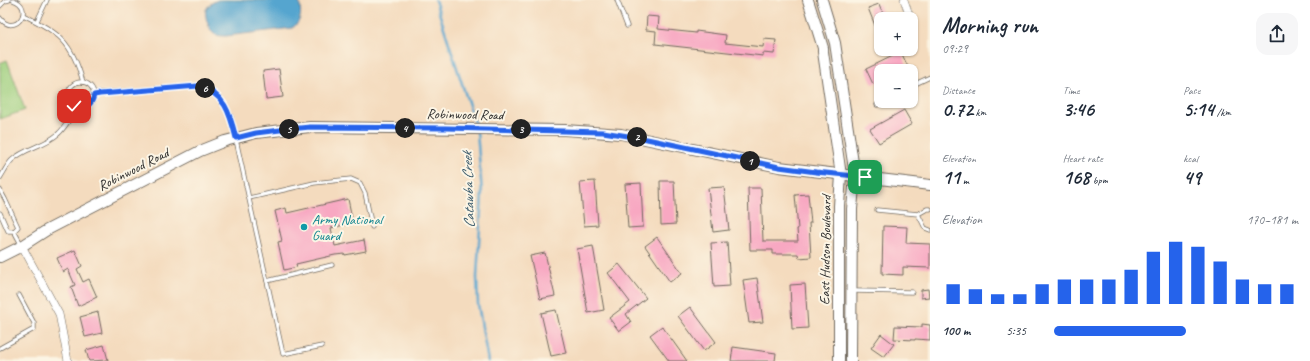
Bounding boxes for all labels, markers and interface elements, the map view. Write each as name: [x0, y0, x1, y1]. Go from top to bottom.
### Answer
map controls: [874, 12, 918, 108]
button: +: [874, 12, 918, 56]
text: Morning run: [942, 12, 1038, 40]
button: share: [1256, 13, 1298, 55]
text: 09:29: [942, 41, 968, 57]
button: −: [874, 64, 918, 108]
pin: 6: [195, 78, 215, 98]
text: 6: [202, 81, 208, 95]
text: Distance: [942, 83, 975, 97]
text: Time: [1063, 83, 1080, 97]
text: Pace: [1183, 83, 1200, 97]
pin: [57, 89, 91, 123]
icon: check: [63, 95, 85, 117]
text: 0.72: [942, 97, 973, 122]
text: 3:46: [1063, 97, 1094, 122]
text: 5:14: [1183, 97, 1214, 122]
street label: Robinwood Road: [426, 105, 506, 124]
text: km: [973, 105, 986, 119]
text: /km: [1214, 105, 1231, 119]
pin: 4: [395, 118, 415, 138]
pin: 5: [279, 119, 299, 139]
pin: 3: [511, 119, 531, 139]
text: 4: [403, 121, 407, 135]
text: 5: [287, 122, 291, 136]
text: 3: [519, 122, 523, 136]
pin: 2: [627, 127, 647, 147]
text: 2: [635, 130, 639, 144]
street label: Robinwood Road: [95, 143, 174, 194]
water label: Catawba Creek: [458, 149, 479, 228]
pin: 1: [740, 151, 760, 171]
text: Elevation: [942, 151, 976, 165]
text: Heart rate: [1063, 151, 1103, 165]
text: kcal: [1183, 151, 1198, 165]
text: 1: [748, 154, 752, 168]
pin: [848, 160, 882, 194]
text: 11: [942, 165, 960, 190]
text: 168: [1063, 165, 1090, 190]
text: 49: [1183, 165, 1201, 190]
icon: arrive: [854, 166, 876, 188]
text: m: [960, 173, 969, 187]
text: bpm: [1090, 173, 1108, 187]
street label: East Hudson Boulevard: [816, 192, 835, 305]
place label: Army National Guard: [312, 211, 385, 244]
text: Elevation: [942, 212, 982, 228]
text: 170–181 m: [1247, 212, 1298, 228]
marker: Army National Guard: [299, 222, 309, 232]
text: 100 m: [942, 323, 970, 339]
text: 5:35: [1006, 323, 1026, 339]

